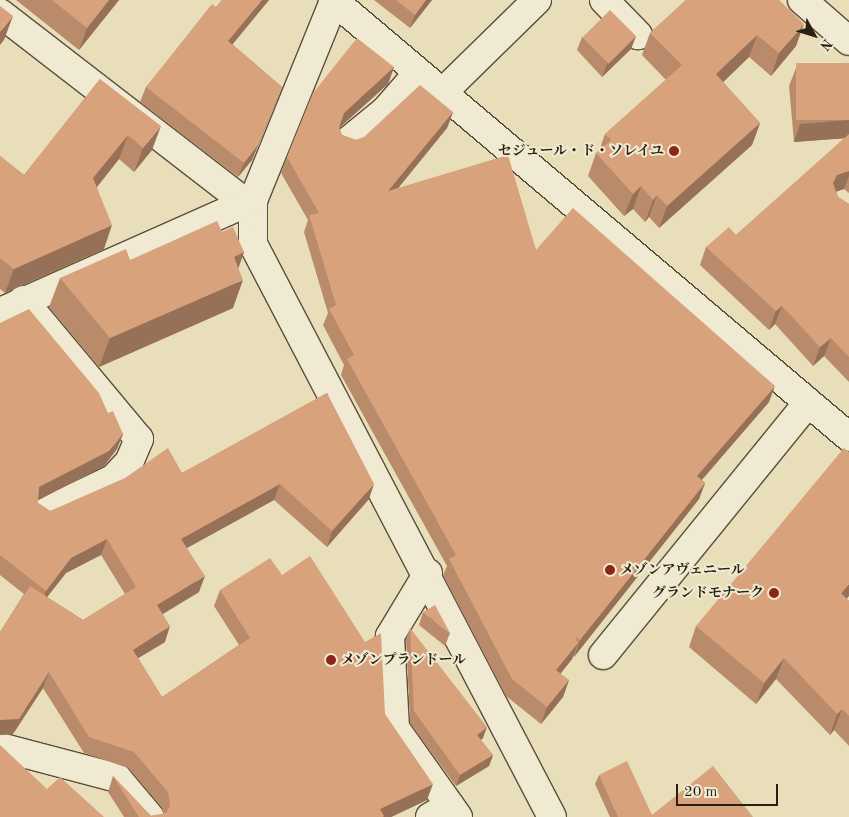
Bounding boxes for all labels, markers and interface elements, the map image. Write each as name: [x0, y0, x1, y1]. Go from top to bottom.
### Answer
north arrow: [789, 10, 839, 60]
text: N: [817, 36, 834, 53]
place label: セジュール・ド・ソレイユ: [496, 143, 664, 159]
marker: セジュール・ド・ソレイユ: [668, 145, 680, 157]
place label: メゾンアヴェニール: [620, 562, 746, 578]
marker: メゾンアヴェニール: [604, 564, 616, 576]
place label: グランドモナーク: [652, 585, 764, 601]
marker: グランドモナーク: [768, 587, 780, 599]
place label: メゾンプランドール: [341, 652, 467, 668]
marker: メゾンプランドール: [325, 654, 337, 666]
scale bar: [679, 774, 782, 806]
text: 20 m: [684, 785, 718, 800]

